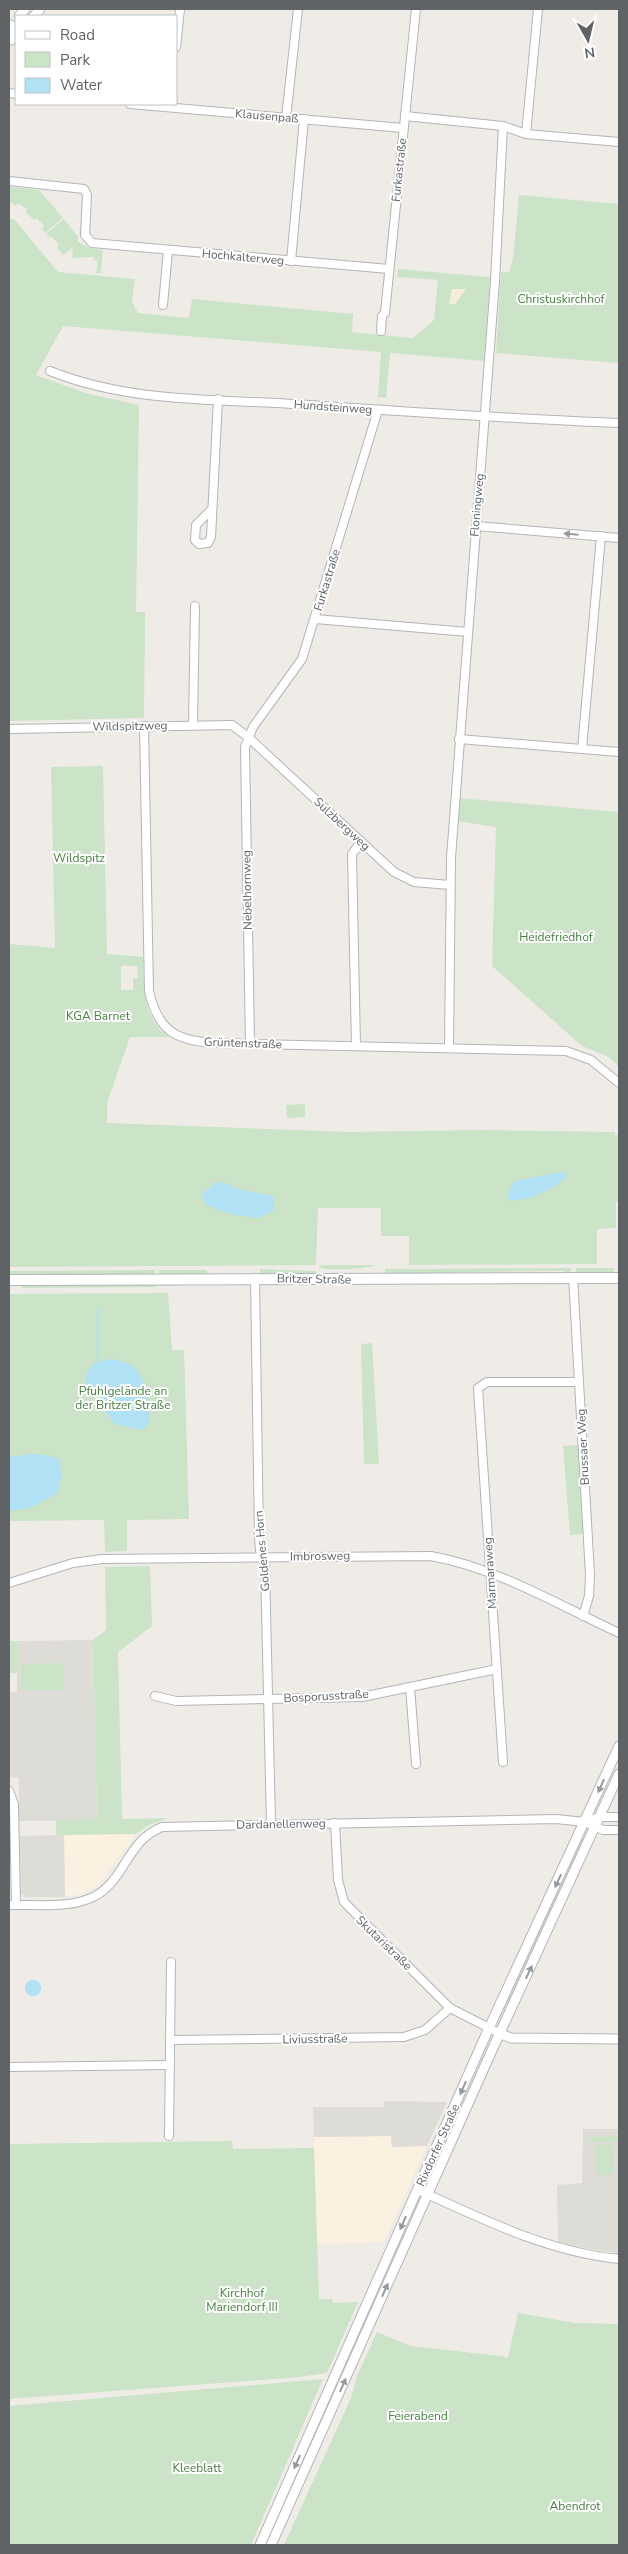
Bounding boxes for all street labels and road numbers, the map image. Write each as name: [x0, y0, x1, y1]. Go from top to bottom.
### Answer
street label: Klausenpaß: [234, 105, 300, 127]
street label: Furkastraße: [388, 137, 410, 203]
street label: Hochkalterweg: [201, 245, 285, 269]
street label: Hundsteinweg: [293, 396, 373, 418]
street label: Floningweg: [466, 473, 488, 537]
street label: Furkastraße: [310, 547, 344, 613]
street label: Wildspitzweg: [92, 717, 168, 735]
street label: Sulzbergweg: [310, 794, 374, 854]
street label: Nebelhornweg: [238, 850, 256, 930]
street label: Grüntenstraße: [204, 1034, 282, 1052]
street label: Britzer Straße: [277, 1270, 351, 1288]
street label: Brussaer Weg: [573, 1408, 593, 1486]
street label: Goldenes Horn: [250, 1510, 274, 1592]
street label: Marmaraweg: [480, 1537, 500, 1609]
street label: Imbrosweg: [290, 1547, 350, 1565]
street label: Bosporusstraße: [283, 1686, 369, 1706]
street label: Dardanellenweg: [236, 1815, 326, 1833]
street label: Skutaristraße: [353, 1912, 415, 1974]
street label: Liviusstraße: [282, 2030, 348, 2048]
street label: Rixdorfer Straße: [413, 2101, 463, 2189]

